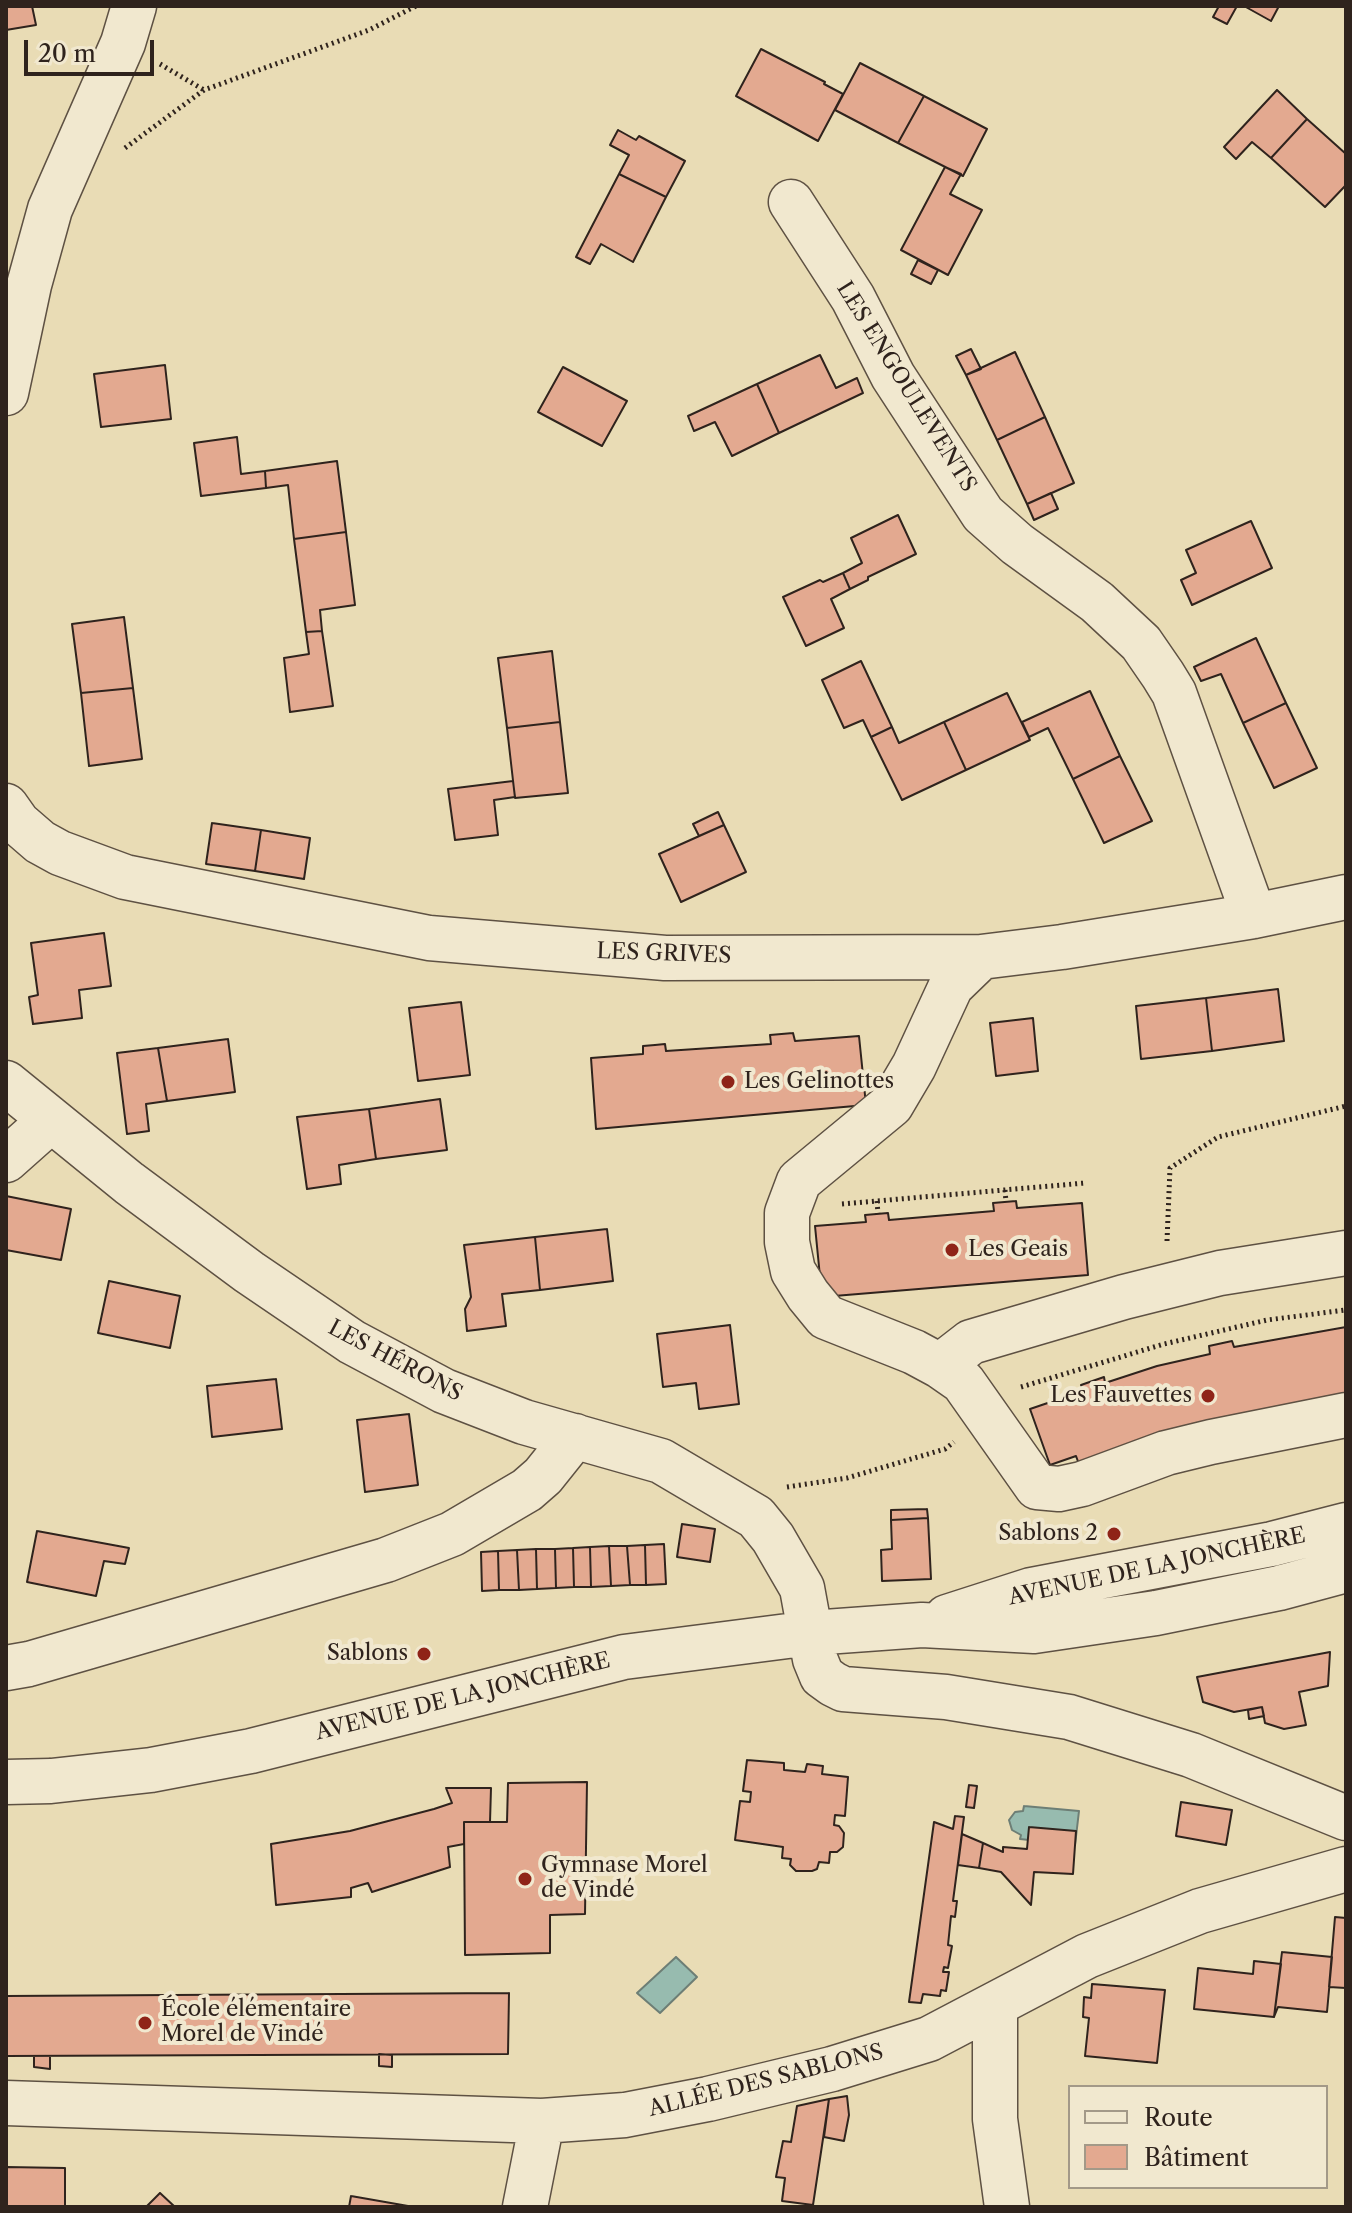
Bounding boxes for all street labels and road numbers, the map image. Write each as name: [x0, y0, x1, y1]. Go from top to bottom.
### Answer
street label: LES ENGOULEVENTS: [830, 277, 982, 497]
street label: LES GRIVES: [596, 938, 732, 970]
street label: LES HÉRONS: [324, 1315, 466, 1407]
street label: AVENUE DE LA JONCHÈRE: [1006, 1523, 1308, 1611]
street label: AVENUE DE LA JONCHÈRE: [313, 1648, 613, 1746]
street label: ALLÉE DES SABLONS: [646, 2039, 886, 2123]

